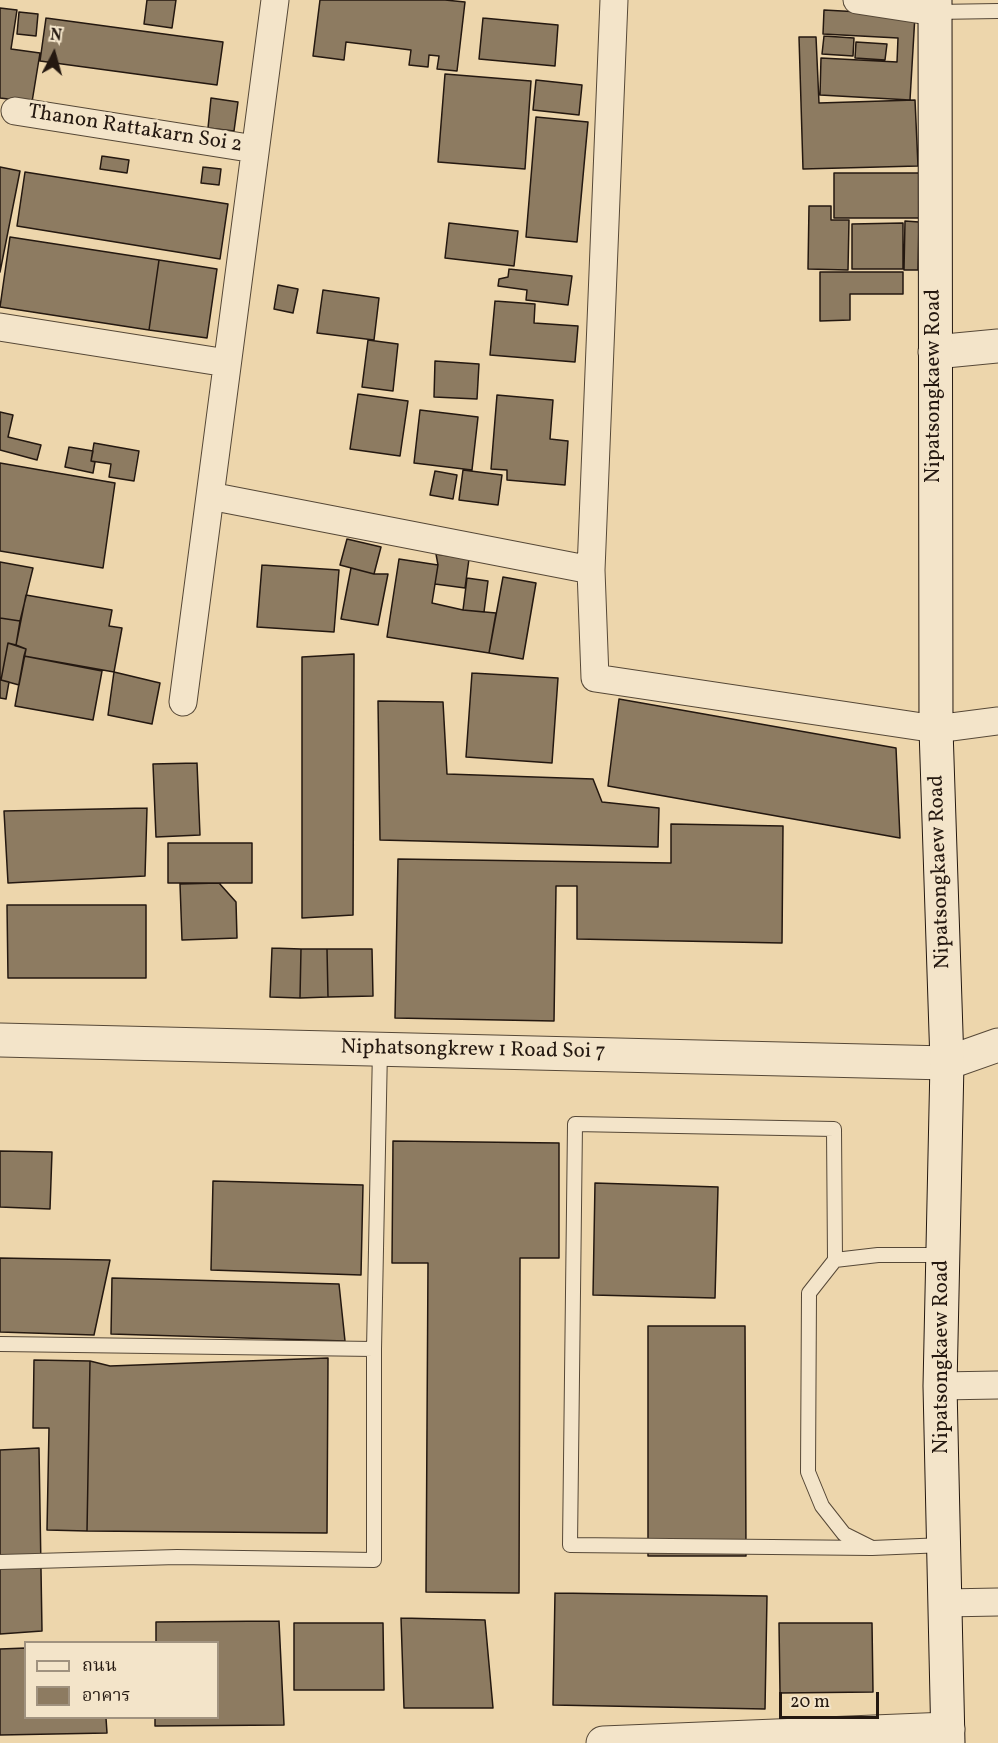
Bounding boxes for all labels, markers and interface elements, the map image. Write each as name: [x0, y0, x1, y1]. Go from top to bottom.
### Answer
north arrow: [24, 24, 84, 84]
text: N: [49, 25, 63, 48]
street label: Thanon Rattakarn Soi 2: [26, 101, 244, 159]
street label: Nipatsongkaew Road: [922, 289, 948, 483]
street label: Nipatsongkaew Road: [925, 774, 957, 970]
street label: Niphatsongkrew 1 Road Soi 7: [340, 1036, 606, 1066]
street label: Nipatsongkaew Road: [930, 1260, 956, 1454]
legend: [24, 1641, 219, 1719]
text: ถนน: [82, 1654, 117, 1679]
scale bar: [782, 1680, 882, 1718]
text: อาคาร: [82, 1684, 131, 1709]
text: 20 m: [790, 1690, 830, 1715]

